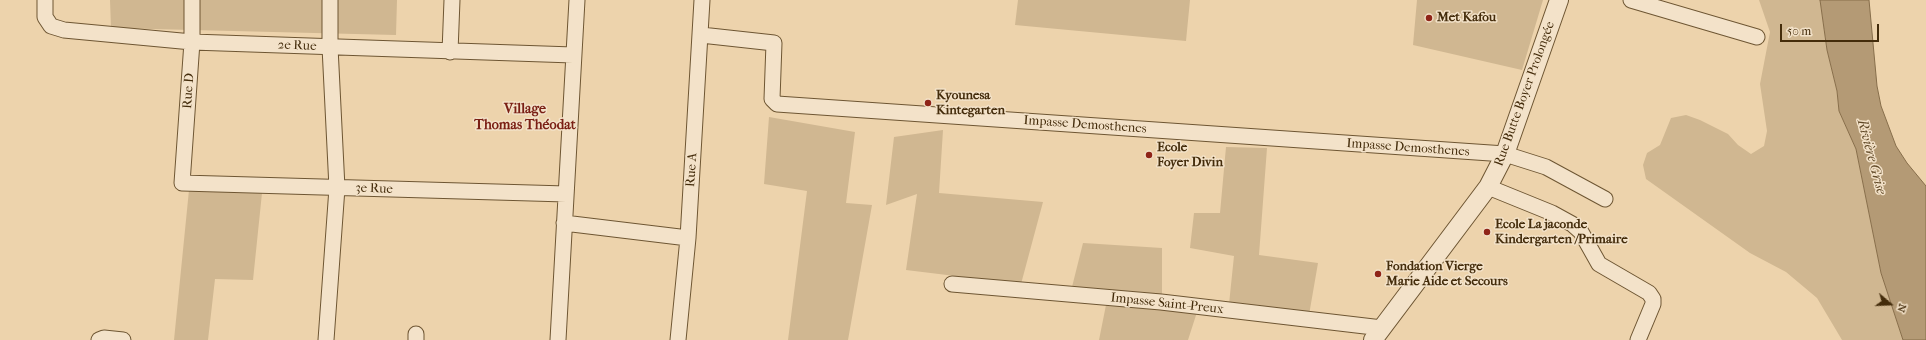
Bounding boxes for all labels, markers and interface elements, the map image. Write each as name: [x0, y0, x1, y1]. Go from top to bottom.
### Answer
place label: Met Kafou: [1437, 10, 1496, 26]
marker: Met Kafou: [1424, 13, 1434, 23]
scale bar: [1782, 16, 1881, 42]
street label: Rue Butte Boyer Prolongée: [1491, 19, 1559, 169]
text: 50 m: [1787, 24, 1811, 38]
street label: 2e Rue: [277, 38, 317, 54]
street label: Rue D: [180, 73, 198, 109]
place label: Kyounesa Kintegarten: [936, 88, 1005, 119]
marker: Kyounesa Kintegarten: [923, 98, 933, 108]
district label: Village Thomas Théodat: [474, 102, 576, 134]
street label: Impasse Demosthenes: [1023, 113, 1147, 137]
water label: Rivière Grise: [1853, 118, 1889, 196]
street label: Impasse Demosthenes: [1346, 136, 1470, 160]
place label: Ecole Foyer Divin: [1157, 140, 1223, 171]
marker: Ecole Foyer Divin: [1144, 150, 1154, 160]
street label: Rue A: [683, 152, 701, 188]
street label: 3e Rue: [355, 181, 393, 197]
place label: Ecole La jaconde Kindergarten /Primaire: [1495, 217, 1628, 248]
marker: Ecole La jaconde Kindergarten /Primaire: [1482, 227, 1492, 237]
place label: Fondation Vierge Marie Aide et Secours: [1386, 259, 1508, 290]
marker: Fondation Vierge Marie Aide et Secours: [1373, 269, 1383, 279]
north arrow: [1870, 284, 1910, 324]
street label: Impasse Saint-Preux: [1110, 290, 1224, 318]
text: N: [1894, 302, 1909, 314]

